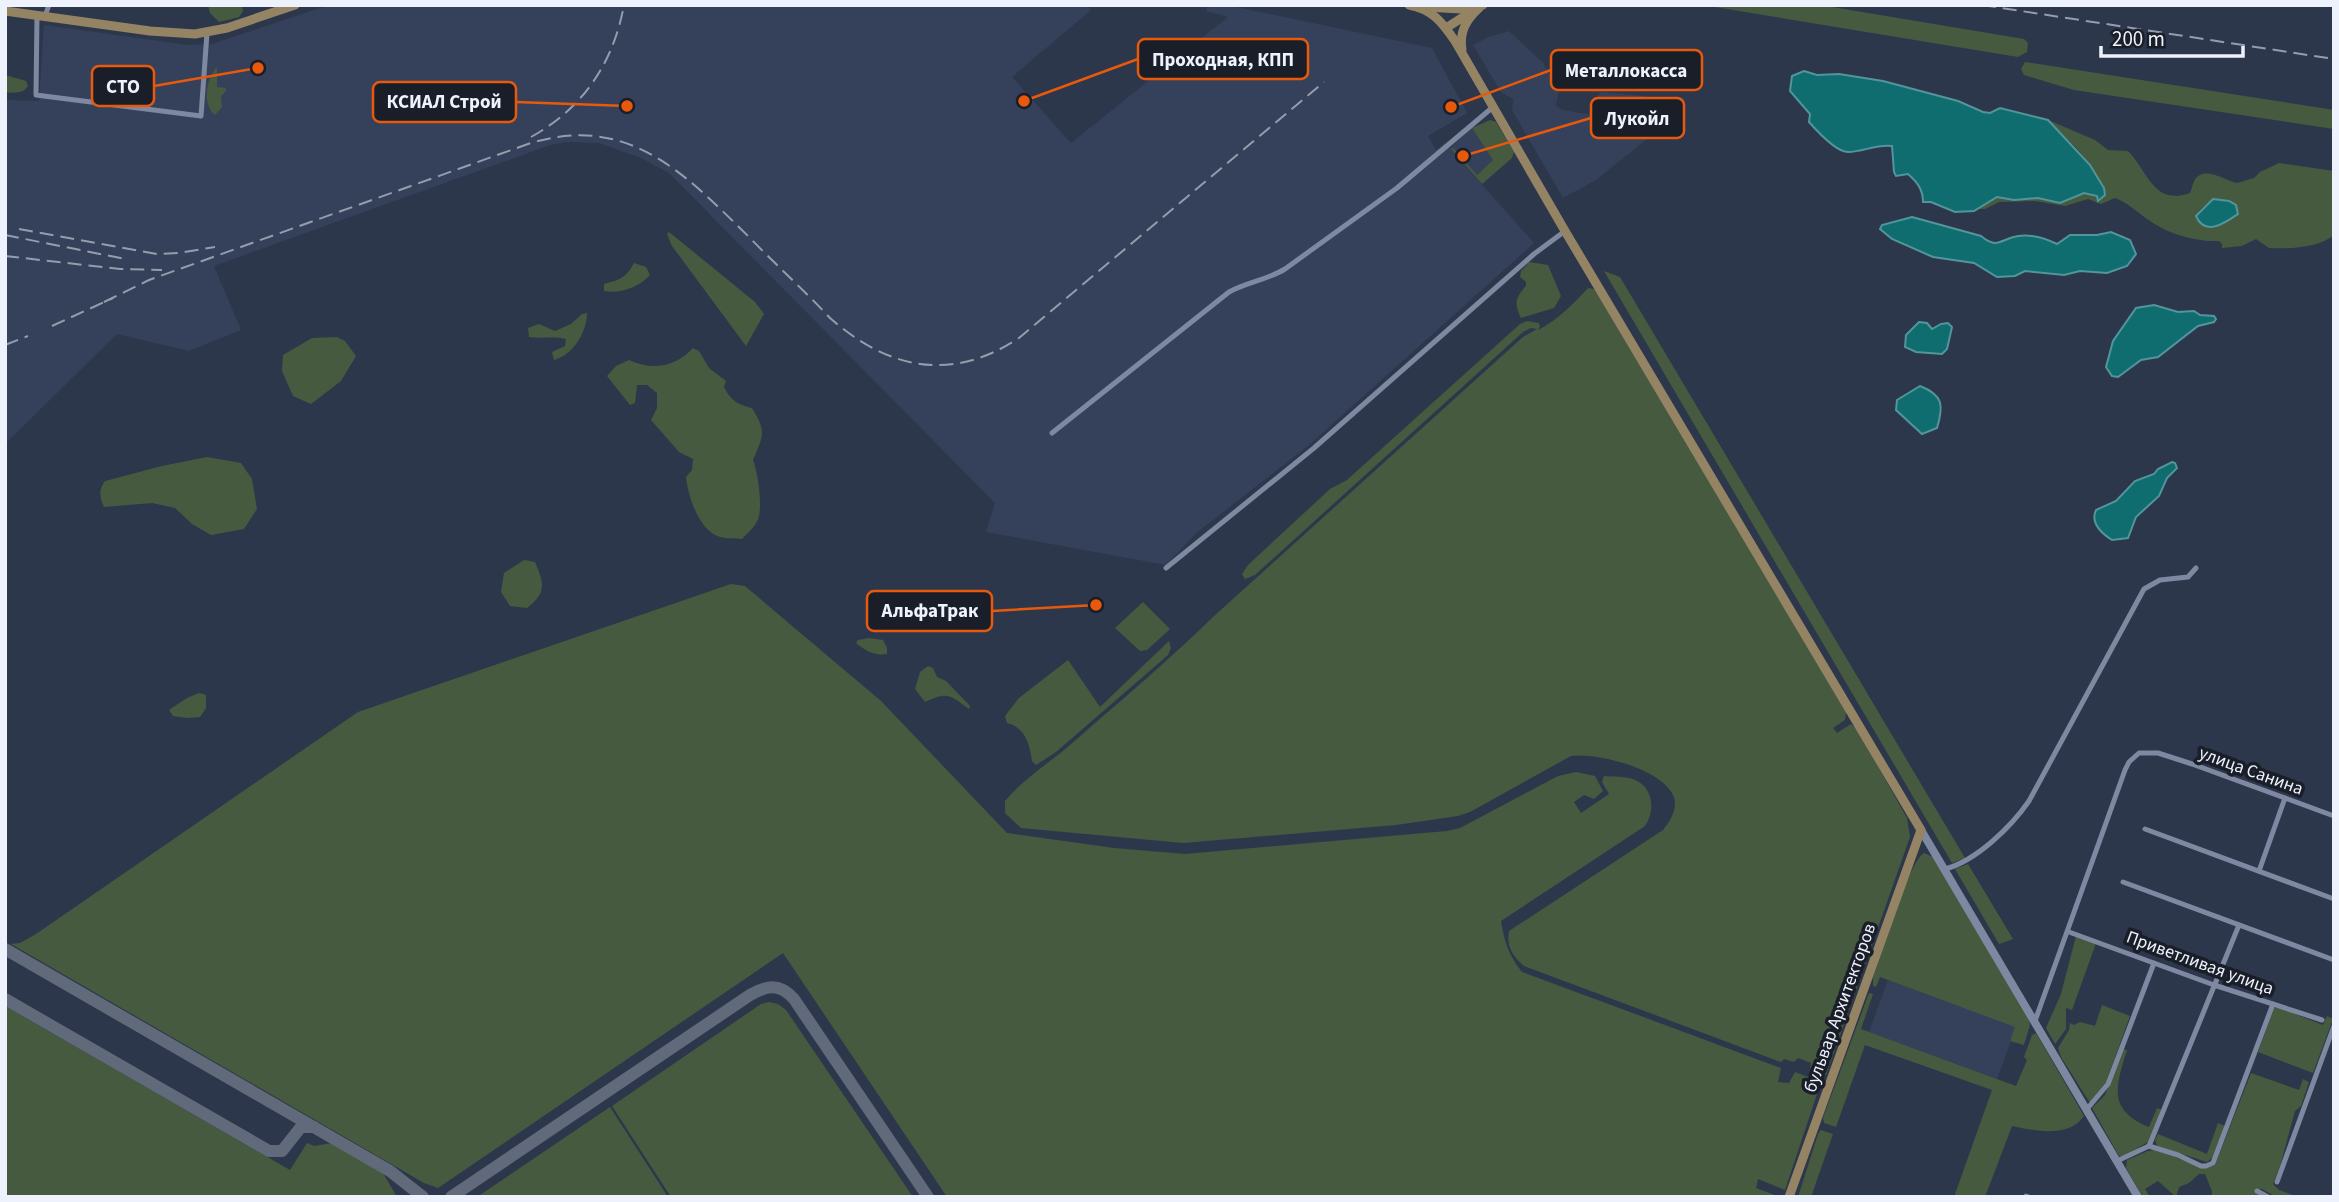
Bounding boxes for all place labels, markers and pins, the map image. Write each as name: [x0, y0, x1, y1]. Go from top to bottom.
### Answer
callout: Проходная, КПП: [1138, 39, 1308, 79]
callout: Металлокасса: [1551, 50, 1702, 90]
callout: СТО: [92, 66, 154, 106]
callout: КСИАЛ Строй: [373, 82, 516, 122]
callout: Лукойл: [1591, 98, 1684, 138]
callout: АльфаТрак: [867, 591, 992, 631]

